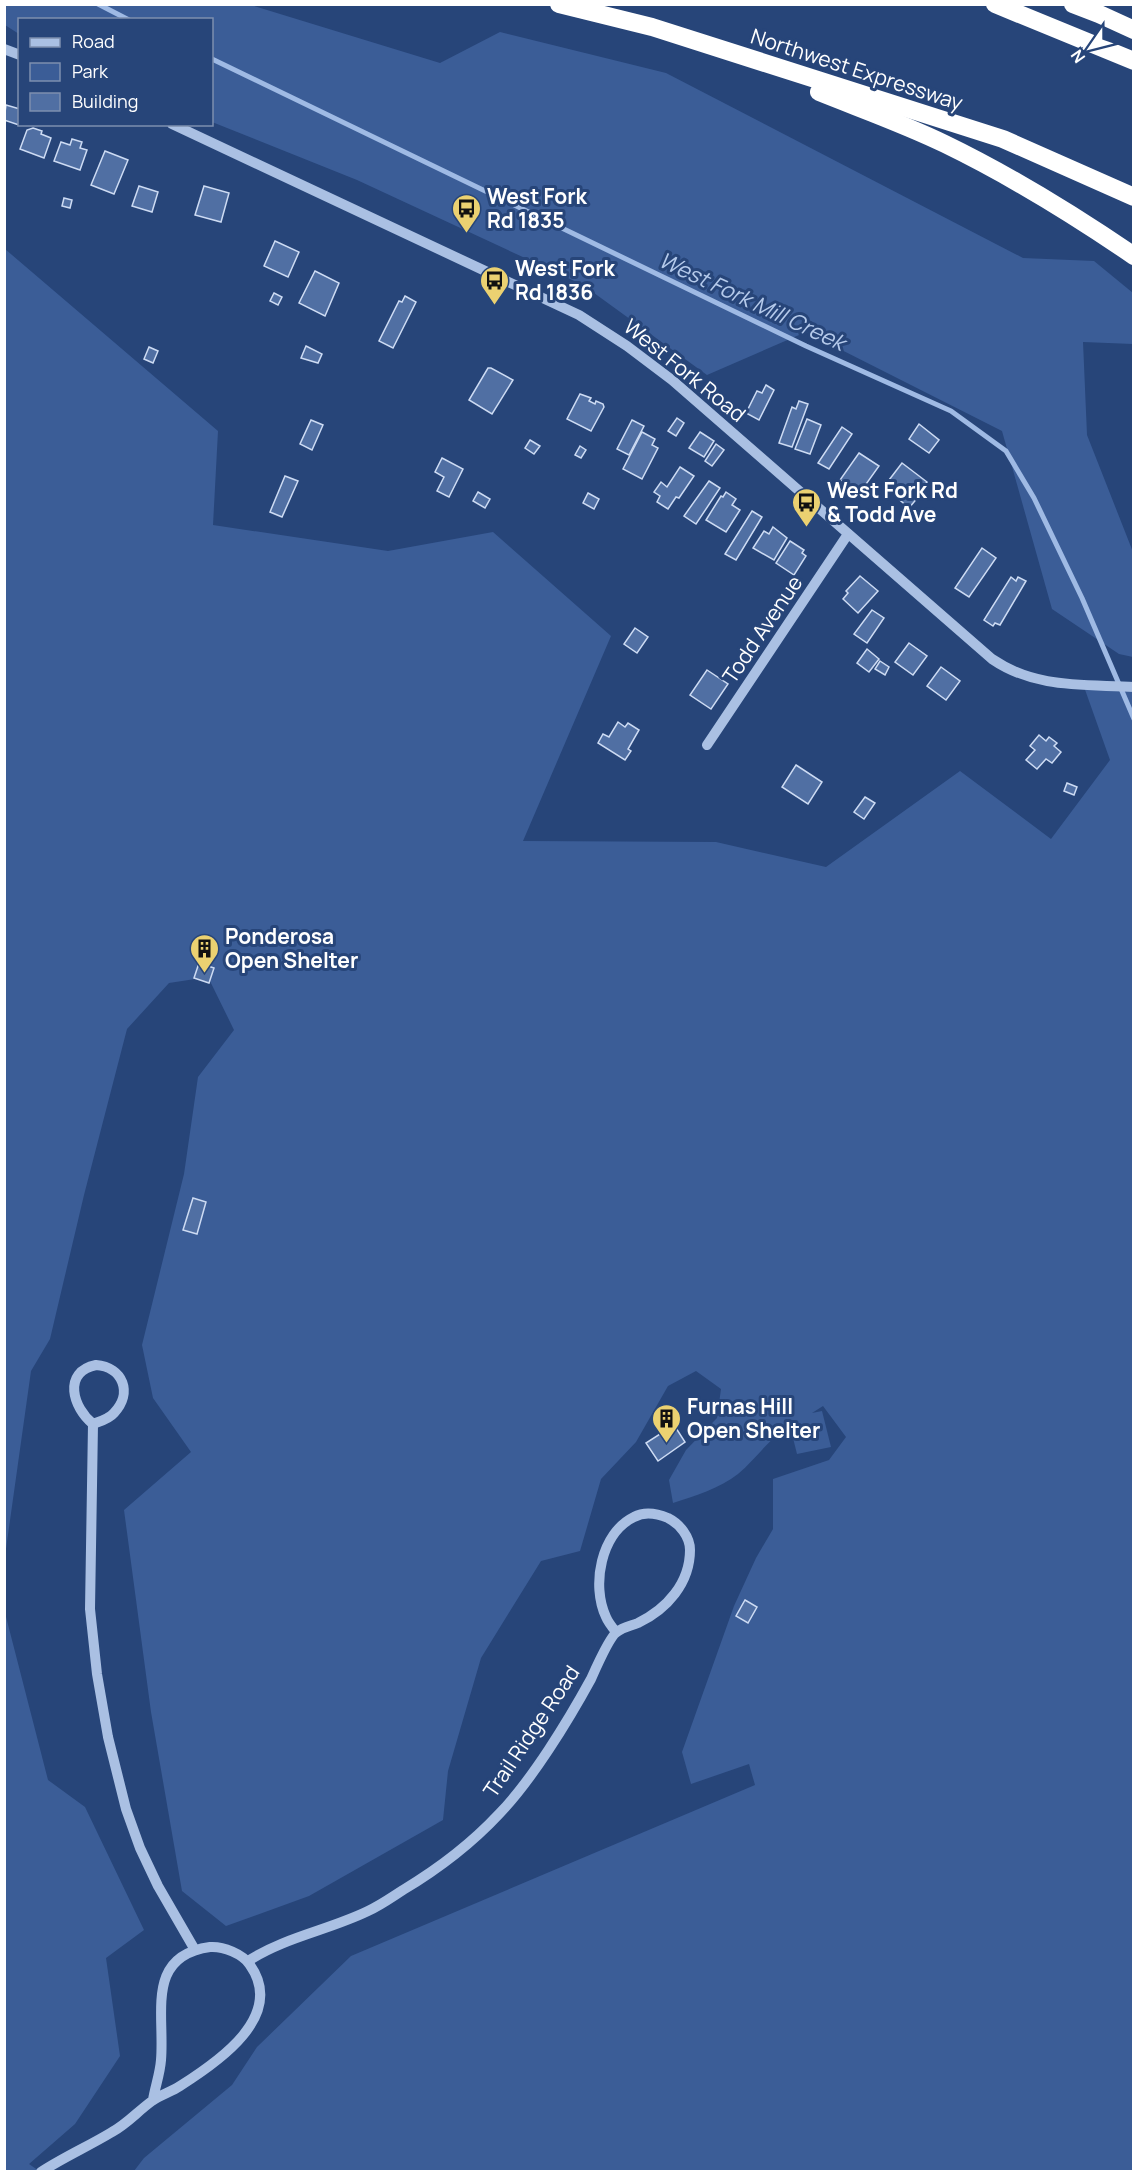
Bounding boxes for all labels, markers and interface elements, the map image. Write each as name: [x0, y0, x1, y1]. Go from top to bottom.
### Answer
legend: [18, 18, 213, 126]
north arrow: [1060, 18, 1120, 78]
street label: Northwest Expressway: [747, 22, 967, 116]
text: Road: [72, 29, 115, 53]
text: N: [1065, 46, 1090, 68]
text: Park: [72, 59, 109, 83]
text: Building: [72, 89, 138, 113]
place label: West Fork Rd 1835: [487, 182, 588, 234]
bus stop icon: West Fork Rd 1835: [450, 192, 482, 234]
water label: West Fork Mill Creek: [654, 245, 853, 359]
place label: West Fork Rd 1836: [515, 254, 616, 306]
bus stop icon: West Fork Rd 1836: [478, 264, 510, 306]
street label: West Fork Road: [618, 312, 752, 428]
place label: West Fork Rd & Todd Ave: [827, 476, 958, 528]
bus stop icon: West Fork Rd & Todd Ave: [790, 486, 822, 528]
street label: Todd Avenue: [716, 570, 808, 688]
place label: Ponderosa Open Shelter: [225, 922, 358, 974]
building icon: Ponderosa Open Shelter: [188, 932, 220, 974]
place label: Furnas Hill Open Shelter: [687, 1392, 820, 1444]
building icon: Furnas Hill Open Shelter: [650, 1402, 682, 1444]
street label: Trail Ridge Road: [476, 1660, 586, 1802]

